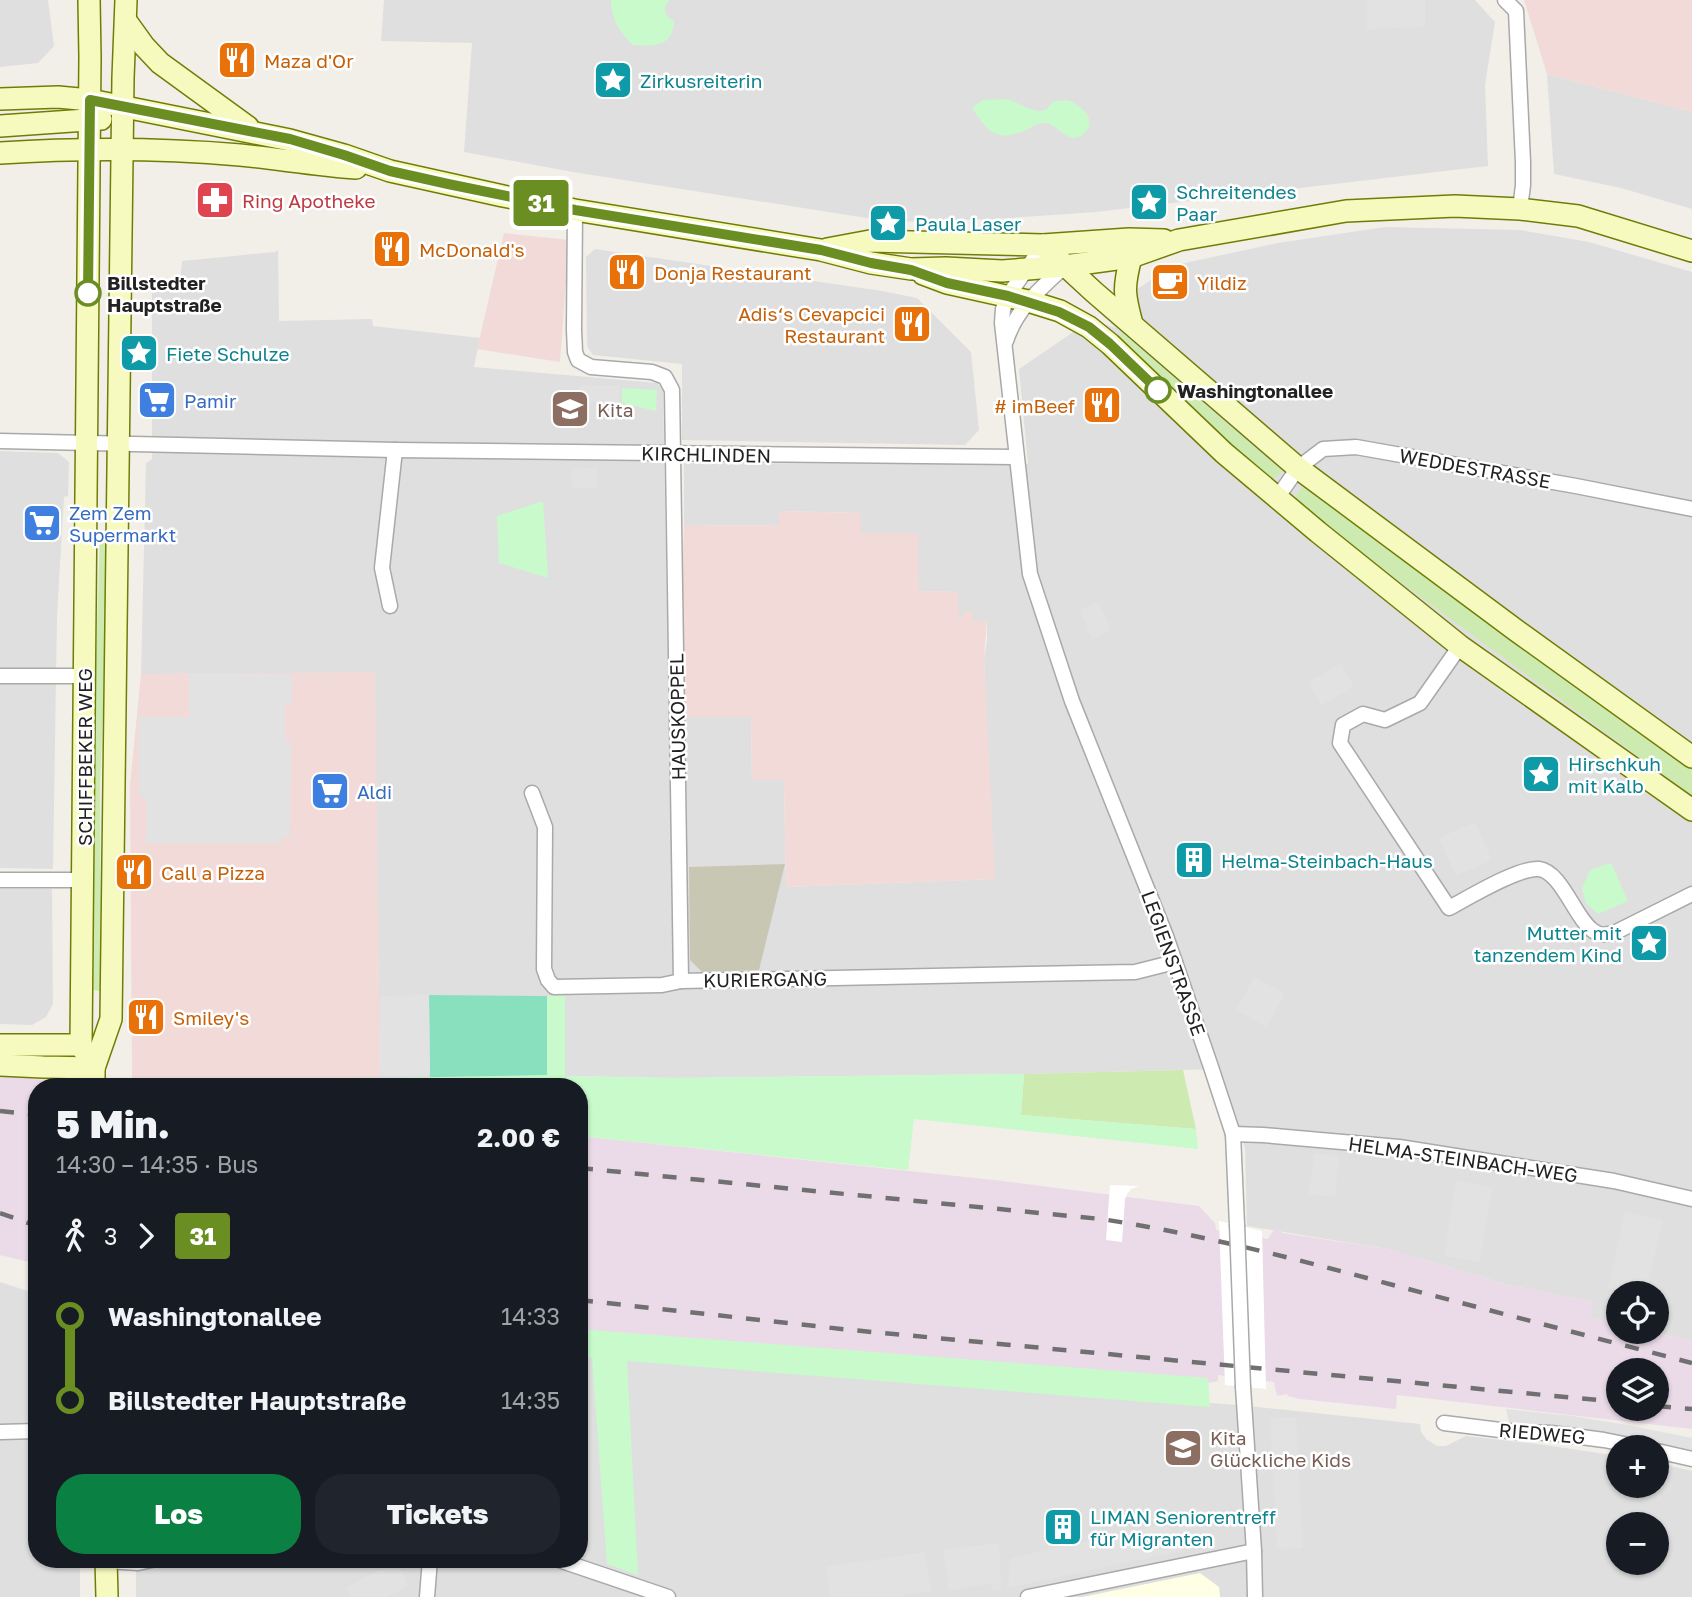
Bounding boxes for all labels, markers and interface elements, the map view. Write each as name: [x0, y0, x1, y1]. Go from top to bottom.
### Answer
restaurant icon: Maza d'Or: [216, 39, 258, 81]
place label: Maza d'Or: [264, 49, 354, 72]
place icon: Zirkusreiterin: [592, 59, 634, 101]
place label: Zirkusreiterin: [640, 69, 762, 92]
pharmacy icon: Ring Apotheke: [194, 179, 236, 221]
line badge: 31: [510, 180, 572, 226]
place label: Schreitendes Paar: [1176, 180, 1297, 225]
place icon: Schreitendes Paar: [1128, 181, 1170, 223]
text: 31: [528, 188, 555, 217]
place label: Ring Apotheke: [242, 189, 376, 212]
place icon: Paula Laser: [867, 202, 909, 244]
place label: Paula Laser: [915, 212, 1022, 235]
restaurant icon: McDonald's: [371, 228, 413, 270]
place label: McDonald's: [419, 238, 525, 261]
restaurant icon: Donja Restaurant: [606, 251, 648, 293]
place label: Donja Restaurant: [654, 261, 812, 284]
cafe icon: Yildiz: [1149, 261, 1191, 303]
place label: Billstedter Hauptstraße: [107, 271, 222, 316]
place label: Yildiz: [1197, 271, 1247, 294]
marker: Billstedter Hauptstraße: [75, 280, 101, 306]
place label: Adis‘s Cevapcici Restaurant: [738, 302, 885, 347]
restaurant icon: Adis‘s Cevapcici Restaurant: [891, 303, 933, 345]
place icon: Fiete Schulze: [118, 332, 160, 374]
place label: Fiete Schulze: [166, 342, 289, 365]
marker: Washingtonallee: [1145, 377, 1171, 403]
supermarket icon: Pamir: [136, 379, 178, 421]
place label: Washingtonallee: [1177, 379, 1333, 402]
restaurant icon: # imBeef: [1081, 384, 1123, 426]
school or university icon: Kita: [549, 388, 591, 430]
place label: Pamir: [184, 389, 237, 412]
place label: # imBeef: [994, 394, 1075, 417]
place label: Kita: [597, 398, 634, 421]
street label: KIRCHLINDEN: [641, 441, 771, 467]
street label: WEDDESTRASSE: [1398, 443, 1552, 493]
place label: Zem Zem Supermarkt: [69, 501, 176, 546]
supermarket icon: Zem Zem Supermarkt: [21, 502, 63, 544]
street label: HAUSKOPPEL: [664, 653, 690, 781]
street label: SCHIFFBEKER WEG: [73, 668, 96, 846]
place label: Hirschkuh mit Kalb: [1568, 752, 1661, 797]
place icon: Hirschkuh mit Kalb: [1520, 753, 1562, 795]
supermarket icon: Aldi: [309, 770, 351, 812]
place label: Aldi: [357, 780, 392, 803]
building icon: Helma-Steinbach-Haus: [1173, 839, 1215, 881]
place label: Helma-Steinbach-Haus: [1221, 849, 1433, 872]
restaurant icon: Call a Pizza: [113, 851, 155, 893]
place label: Call a Pizza: [161, 861, 265, 884]
street label: LEGIENSTRASSE: [1137, 887, 1211, 1039]
place label: Mutter mit tanzendem Kind: [1474, 921, 1622, 966]
place icon: Mutter mit tanzendem Kind: [1628, 922, 1670, 964]
street label: KURIERGANG: [703, 966, 827, 992]
restaurant icon: Smiley's: [125, 996, 167, 1038]
place label: Smiley's: [173, 1006, 249, 1029]
text: 5 Min.: [56, 1101, 170, 1146]
text: 2.00 €: [477, 1122, 560, 1153]
street label: HELMA-STEINBACH-WEG: [1347, 1132, 1579, 1186]
text: 14:30 – 14:35 · Bus: [56, 1150, 258, 1178]
icon: walk: [56, 1217, 94, 1255]
icon: forward: [127, 1217, 165, 1255]
text: 31: [189, 1221, 216, 1250]
text: 3: [104, 1222, 117, 1250]
map controls: [1606, 1281, 1669, 1575]
button: locate: [1606, 1281, 1669, 1344]
text: Washingtonallee: [108, 1301, 322, 1332]
text: 14:33: [501, 1302, 560, 1330]
button: layers: [1606, 1358, 1669, 1421]
text: Billstedter Hauptstraße: [108, 1385, 406, 1416]
text: 14:35: [501, 1386, 560, 1414]
street label: RIEDWEG: [1498, 1418, 1586, 1448]
place label: Kita Glückliche Kids: [1210, 1426, 1351, 1471]
school or university icon: Kita Glückliche Kids: [1162, 1427, 1204, 1469]
button: +: [1606, 1435, 1669, 1498]
button: Los: [56, 1474, 301, 1554]
button: Tickets: [315, 1474, 560, 1554]
place label: LIMAN Seniorentreff für Migranten: [1090, 1505, 1276, 1550]
building icon: LIMAN Seniorentreff für Migranten: [1042, 1506, 1084, 1548]
button: −: [1606, 1512, 1669, 1575]

